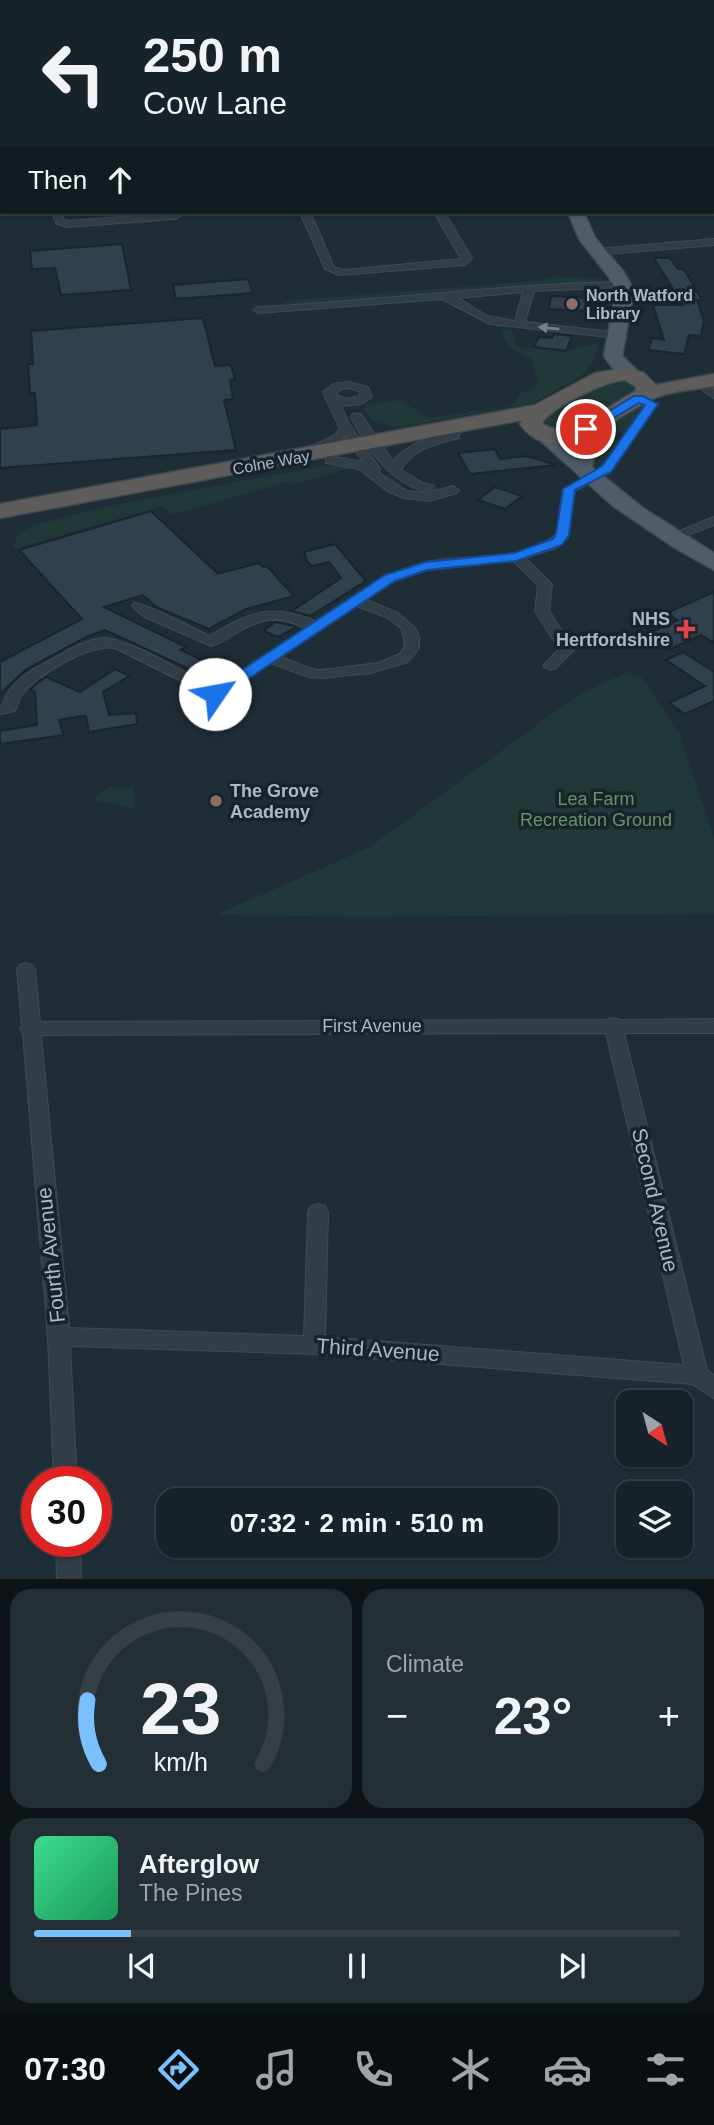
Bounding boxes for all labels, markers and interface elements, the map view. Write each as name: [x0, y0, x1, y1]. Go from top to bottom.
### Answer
icon: left: [28, 28, 119, 119]
text: 250 m: [143, 28, 282, 82]
text: Cow Lane: [143, 85, 287, 121]
icon: ahead: [101, 161, 139, 199]
text: Then: [28, 165, 87, 195]
place label: North Watford Library: [586, 287, 693, 322]
marker: North Watford Library: [564, 296, 580, 312]
one-way arrow: [538, 322, 560, 333]
pin: [556, 399, 616, 459]
icon: arrive: [567, 410, 605, 448]
street label: Colne Way: [231, 447, 311, 478]
place label: NHS Hertfordshire: [556, 609, 670, 650]
marker: NHS Hertfordshire: [676, 619, 696, 639]
position arrow: [178, 657, 252, 731]
place label: The Grove Academy: [230, 781, 319, 822]
park label: Lea Farm Recreation Ground: [520, 789, 672, 830]
marker: The Grove Academy: [208, 793, 224, 809]
street label: First Avenue: [322, 1016, 422, 1036]
street label: Second Avenue: [628, 1126, 683, 1274]
street label: Fourth Avenue: [32, 1186, 69, 1324]
street label: Third Avenue: [316, 1334, 440, 1365]
north arrow: [616, 1390, 693, 1466]
map controls: [616, 1390, 693, 1558]
speed limit sign: 30: [21, 1466, 112, 1557]
button: layers: [616, 1481, 693, 1558]
text: 07:32 · 2 min · 510 m: [230, 1508, 484, 1538]
text: Climate: [386, 1651, 464, 1677]
text: 23: [141, 1669, 221, 1750]
text: 23°: [494, 1687, 572, 1745]
text: −: [386, 1695, 408, 1737]
text: +: [658, 1695, 680, 1737]
text: km/h: [154, 1748, 208, 1776]
text: Afterglow: [139, 1849, 259, 1879]
text: The Pines: [139, 1880, 243, 1906]
icon: previous: [123, 1947, 161, 1985]
icon: pause: [338, 1947, 376, 1985]
icon: next: [553, 1947, 591, 1985]
icon: directions: [154, 2045, 203, 2094]
icon: music: [252, 2045, 301, 2094]
icon: phone: [349, 2045, 398, 2094]
icon: climate: [446, 2045, 495, 2094]
icon: car: [543, 2045, 592, 2094]
icon: filters: [641, 2045, 690, 2094]
text: 07:30: [24, 2051, 106, 2087]

